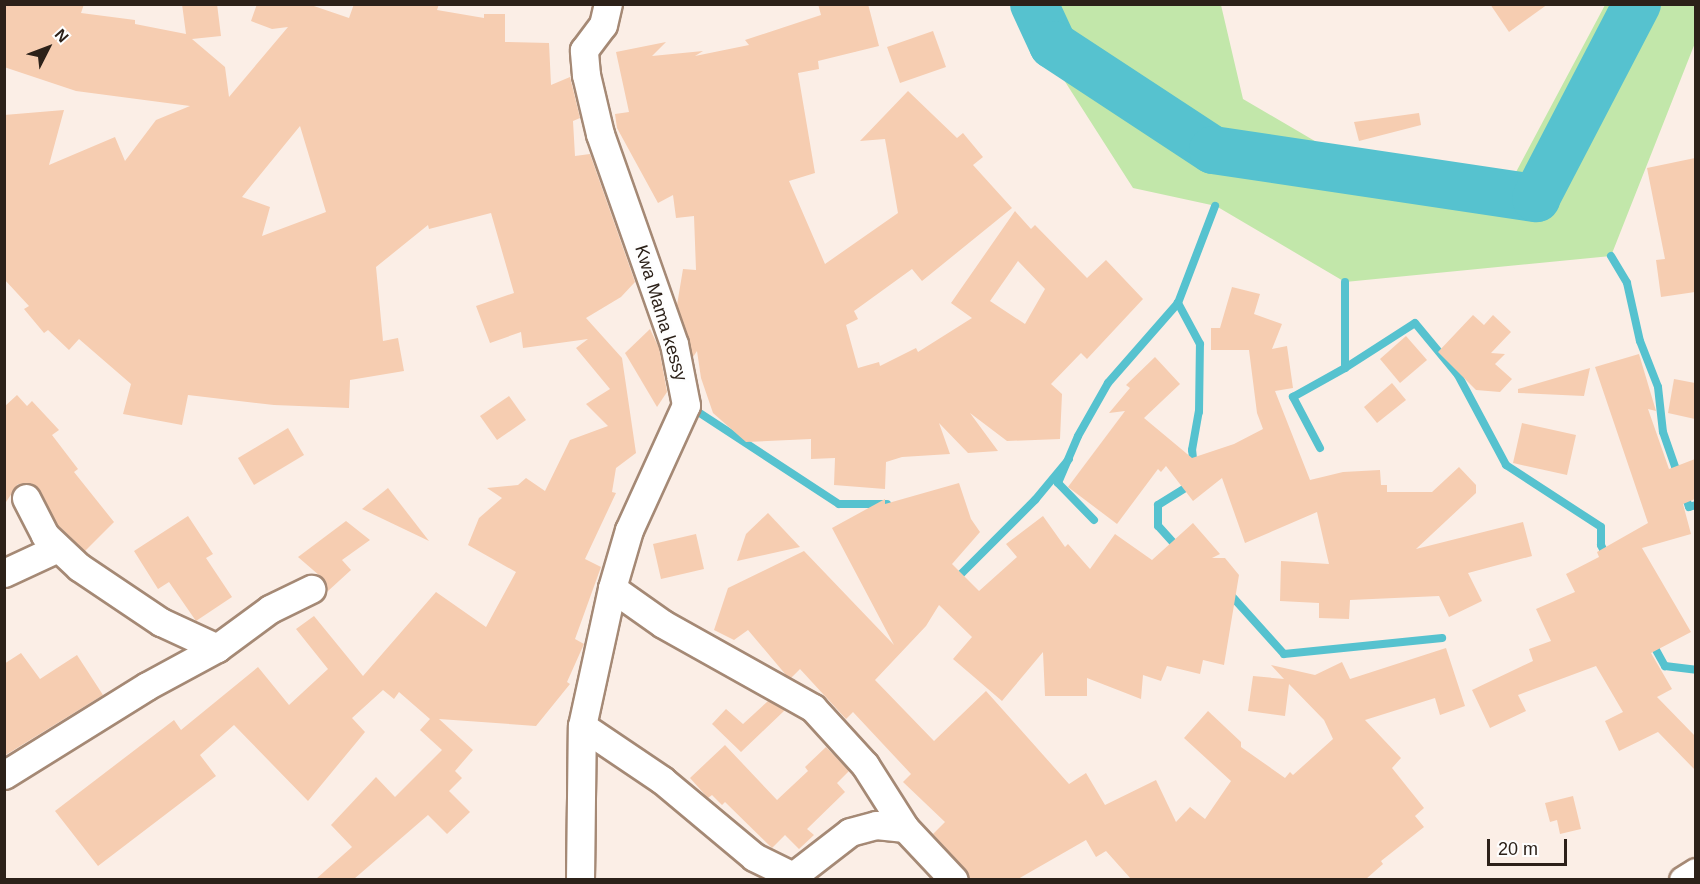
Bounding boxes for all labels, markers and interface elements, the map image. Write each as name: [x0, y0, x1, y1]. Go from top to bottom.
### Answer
north arrow: [18, 18, 78, 78]
text: N: [52, 26, 72, 46]
street label: Kwa Mama kessy: [630, 242, 692, 384]
scale bar: [1490, 827, 1570, 865]
text: 20 m: [1498, 839, 1538, 859]

